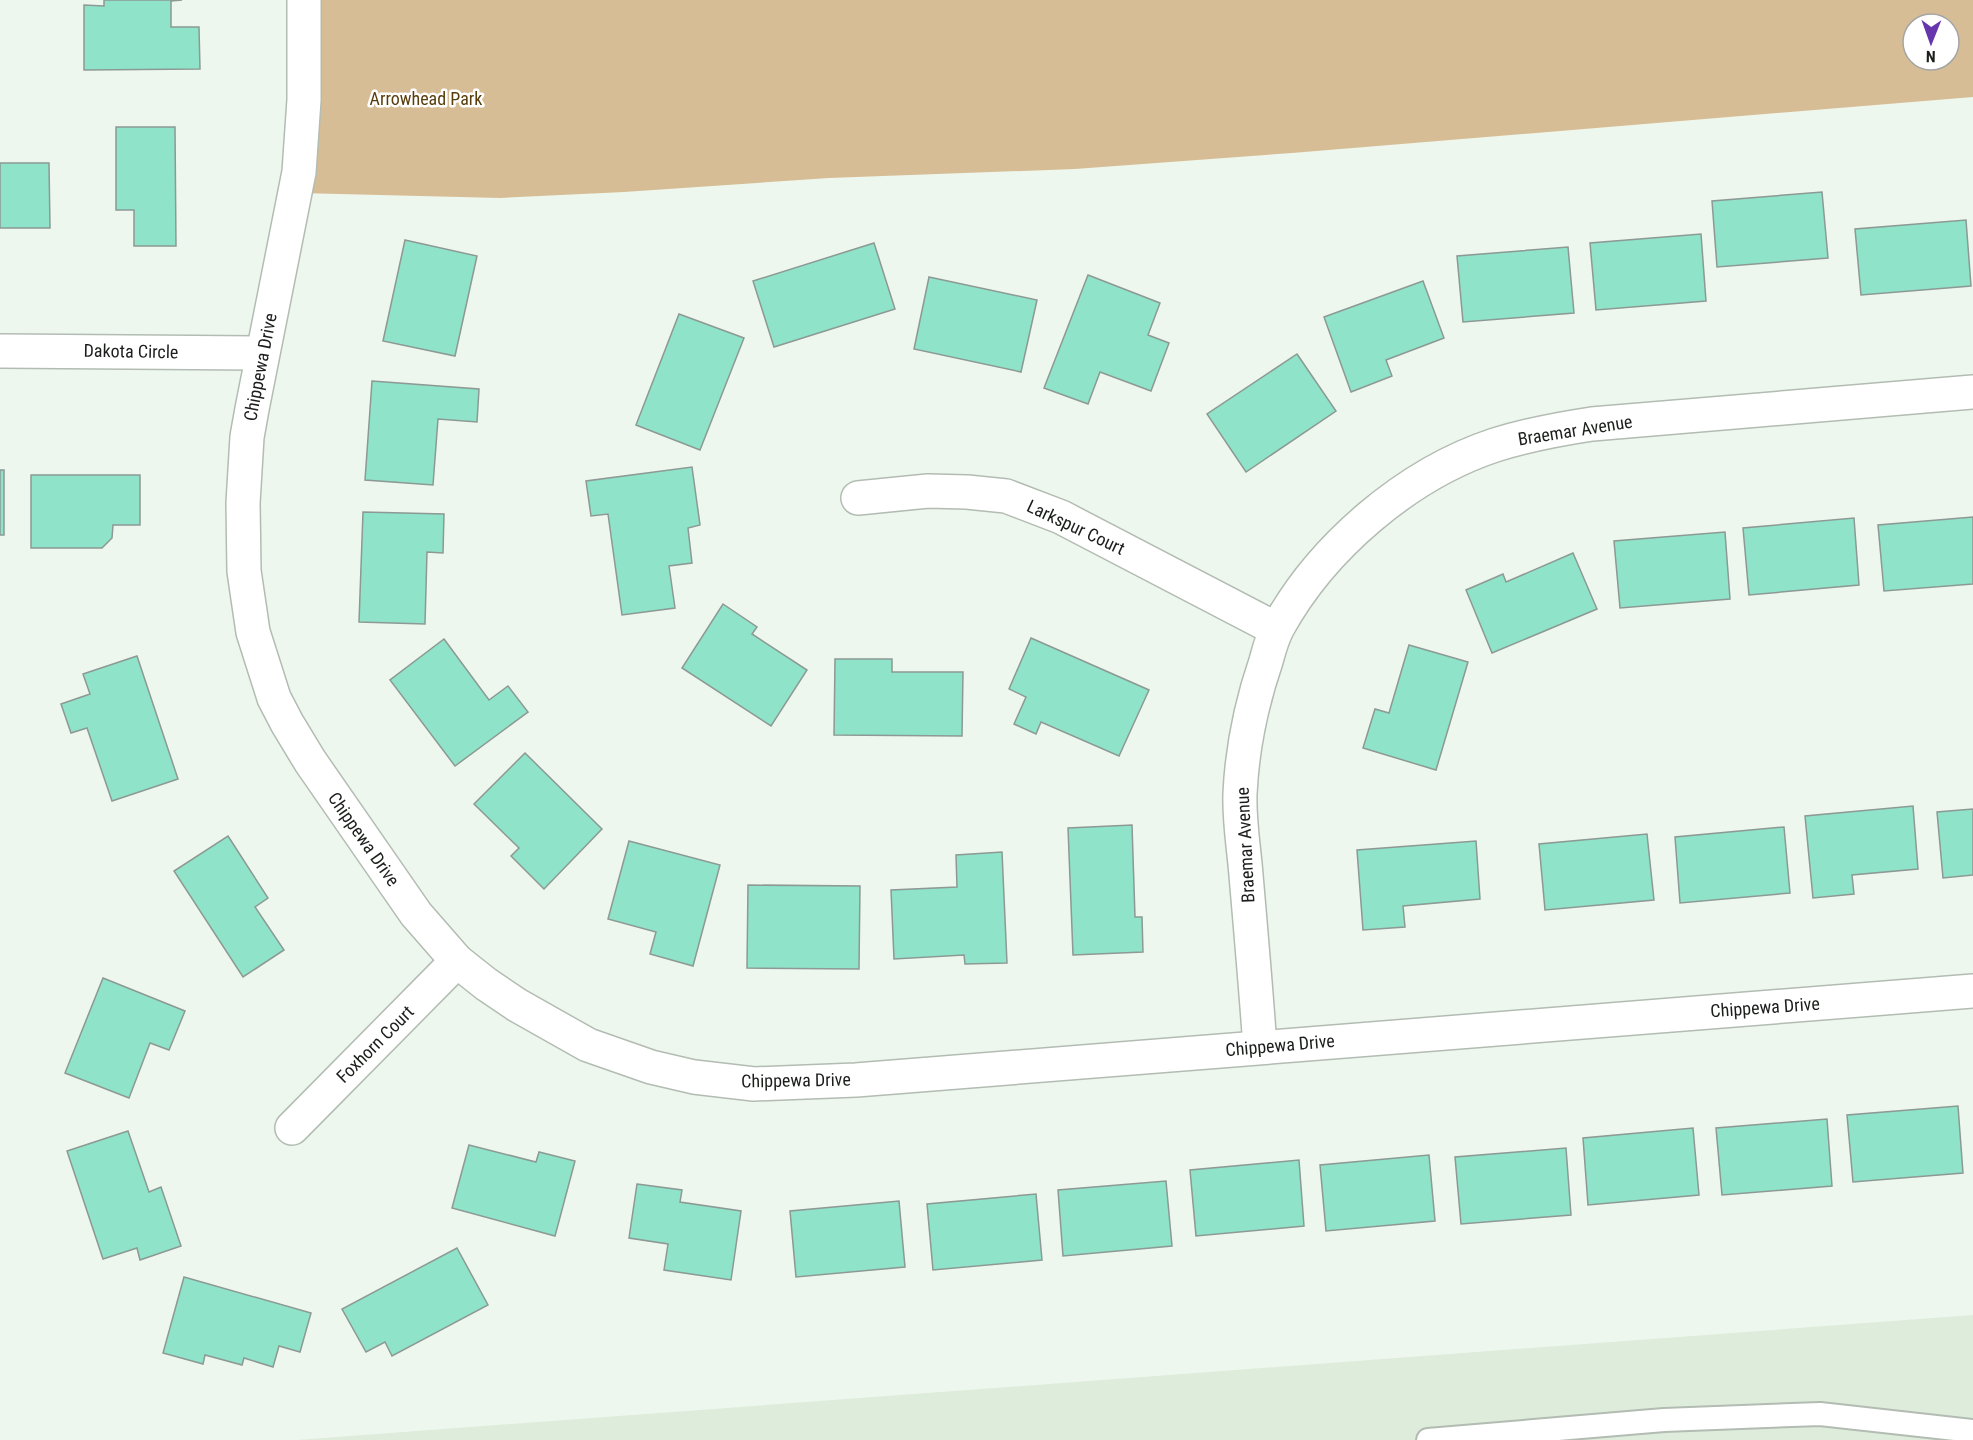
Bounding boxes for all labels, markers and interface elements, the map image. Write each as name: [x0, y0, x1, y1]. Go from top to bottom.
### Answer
north arrow: [1901, 12, 1961, 72]
text: N: [1926, 47, 1936, 66]
park label: Arrowhead Park: [370, 88, 482, 109]
street label: Chippewa Drive: [239, 311, 281, 423]
street label: Dakota Circle: [83, 340, 179, 362]
street label: Braemar Avenue: [1516, 411, 1634, 449]
street label: Larkspur Court: [1024, 495, 1128, 559]
street label: Braemar Avenue: [1231, 787, 1259, 903]
street label: Chippewa Drive: [324, 788, 404, 890]
street label: Chippewa Drive: [1710, 993, 1820, 1021]
street label: Foxhorn Court: [332, 1001, 418, 1087]
street label: Chippewa Drive: [1224, 1030, 1336, 1060]
street label: Chippewa Drive: [741, 1069, 851, 1091]

